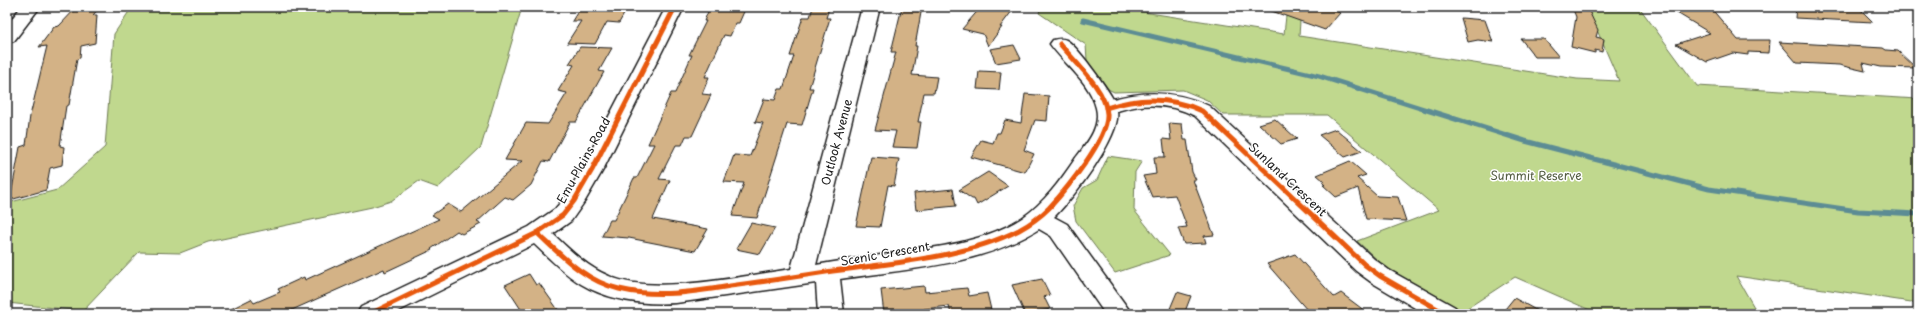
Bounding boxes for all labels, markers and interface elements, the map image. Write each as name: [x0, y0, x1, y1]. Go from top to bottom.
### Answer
street label: Outlook Avenue: [816, 96, 856, 187]
street label: Emu Plains Road: [552, 114, 614, 206]
street label: Sunland Crescent: [1245, 138, 1331, 220]
park label: Summit Reserve: [1490, 166, 1582, 184]
street label: Scenic Crescent: [839, 236, 931, 270]

